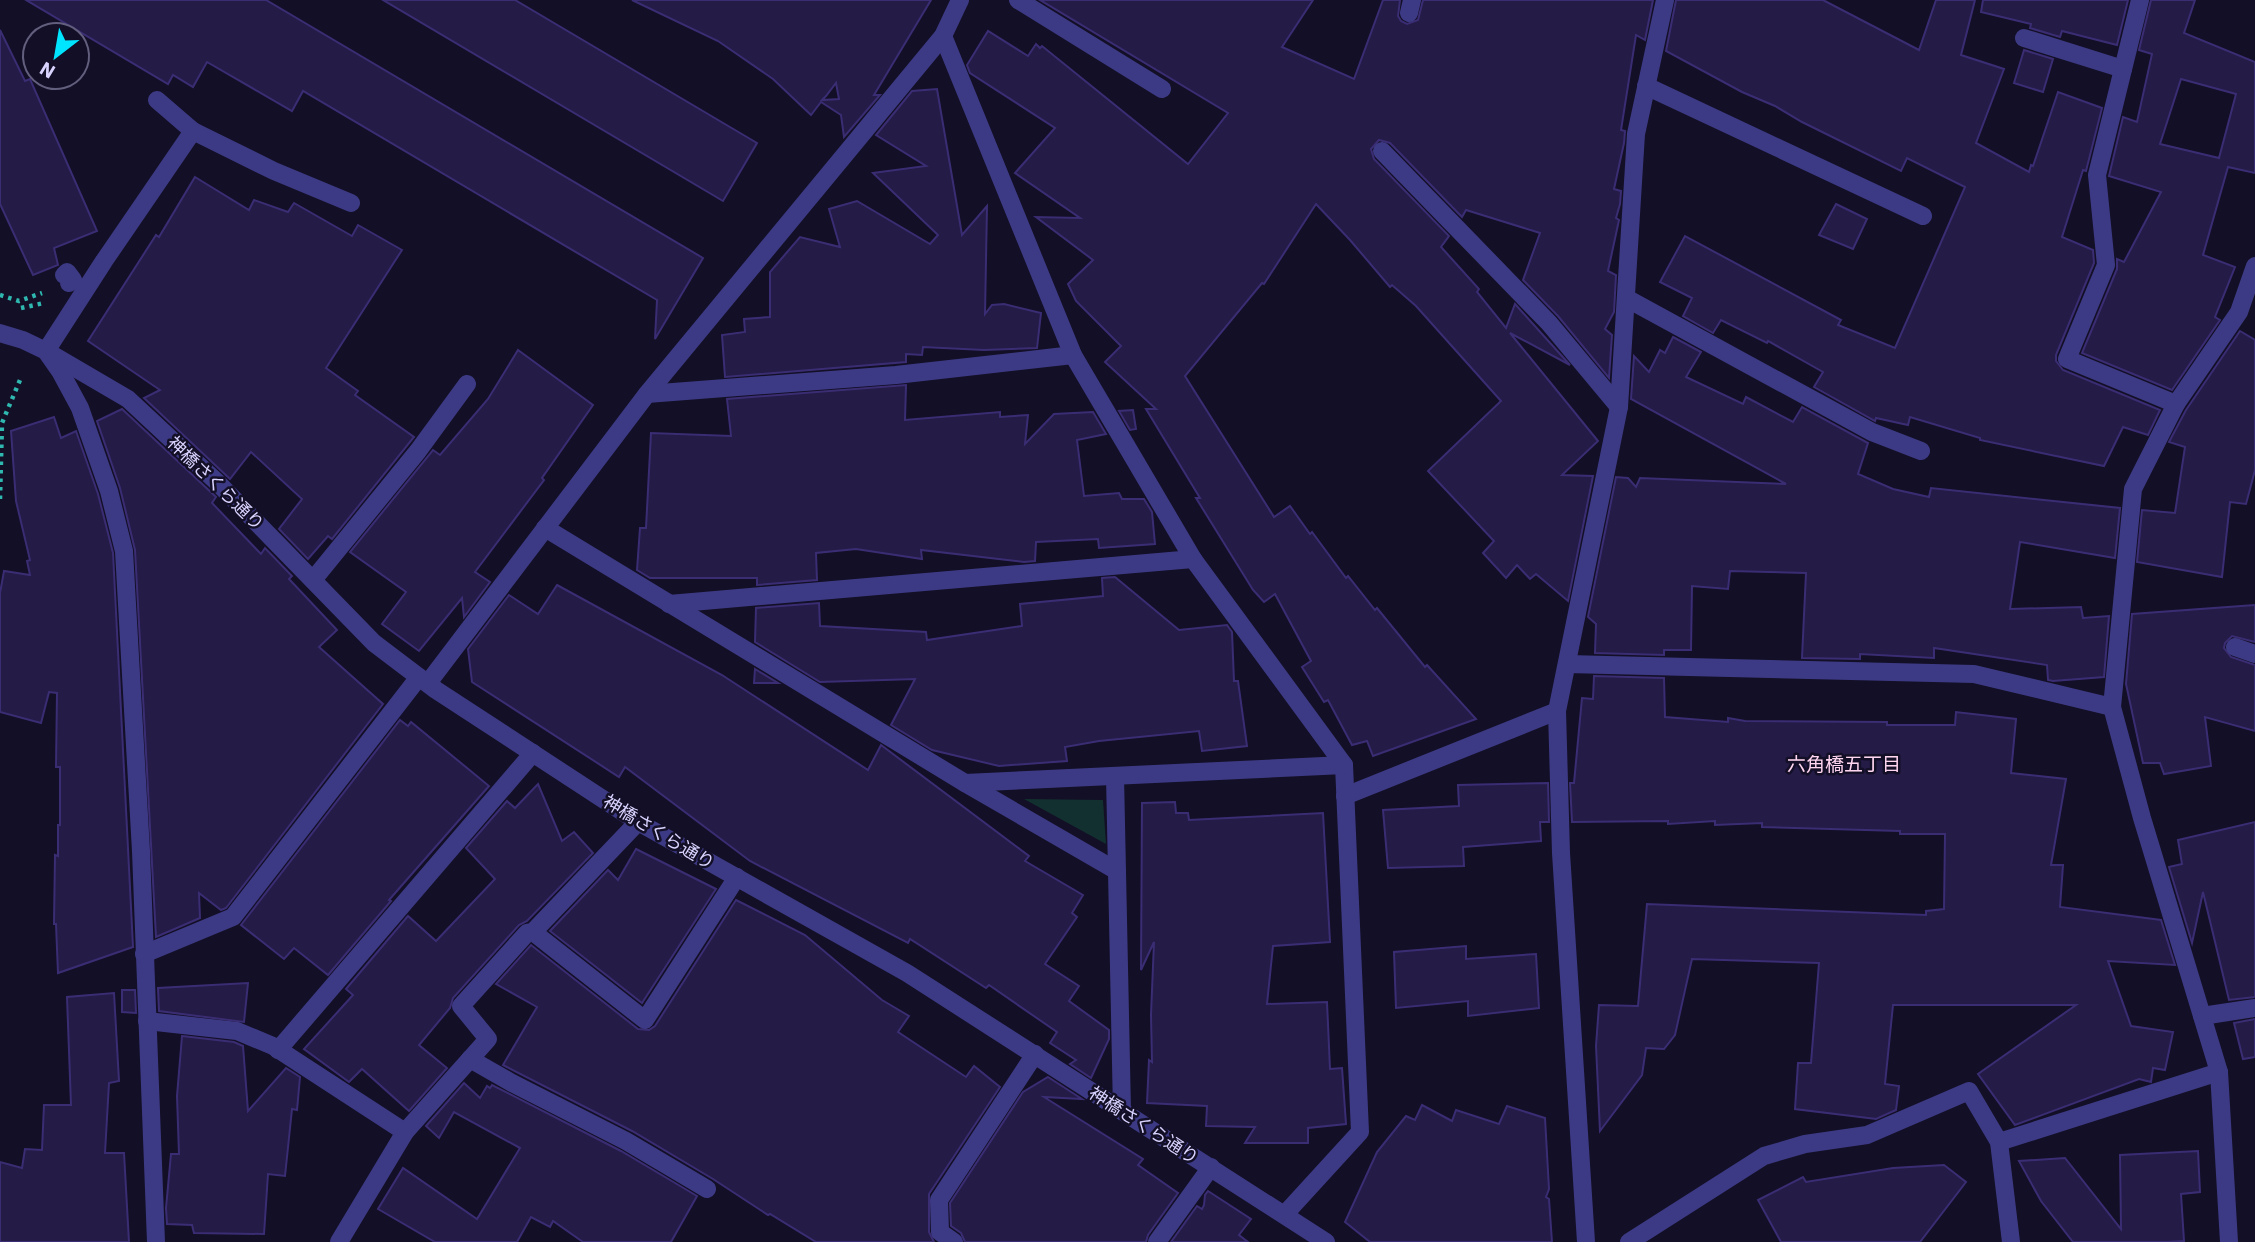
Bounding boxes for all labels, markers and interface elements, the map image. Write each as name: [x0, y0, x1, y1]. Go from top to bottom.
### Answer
north arrow: [21, 21, 91, 91]
text: N: [35, 57, 59, 84]
street label: 神橋さくら通り: [163, 431, 269, 535]
district label: 六角橋五丁目: [1787, 752, 1901, 776]
street label: 神橋さくら通り: [599, 790, 719, 874]
street label: 神橋さくら通り: [1085, 1081, 1203, 1169]

